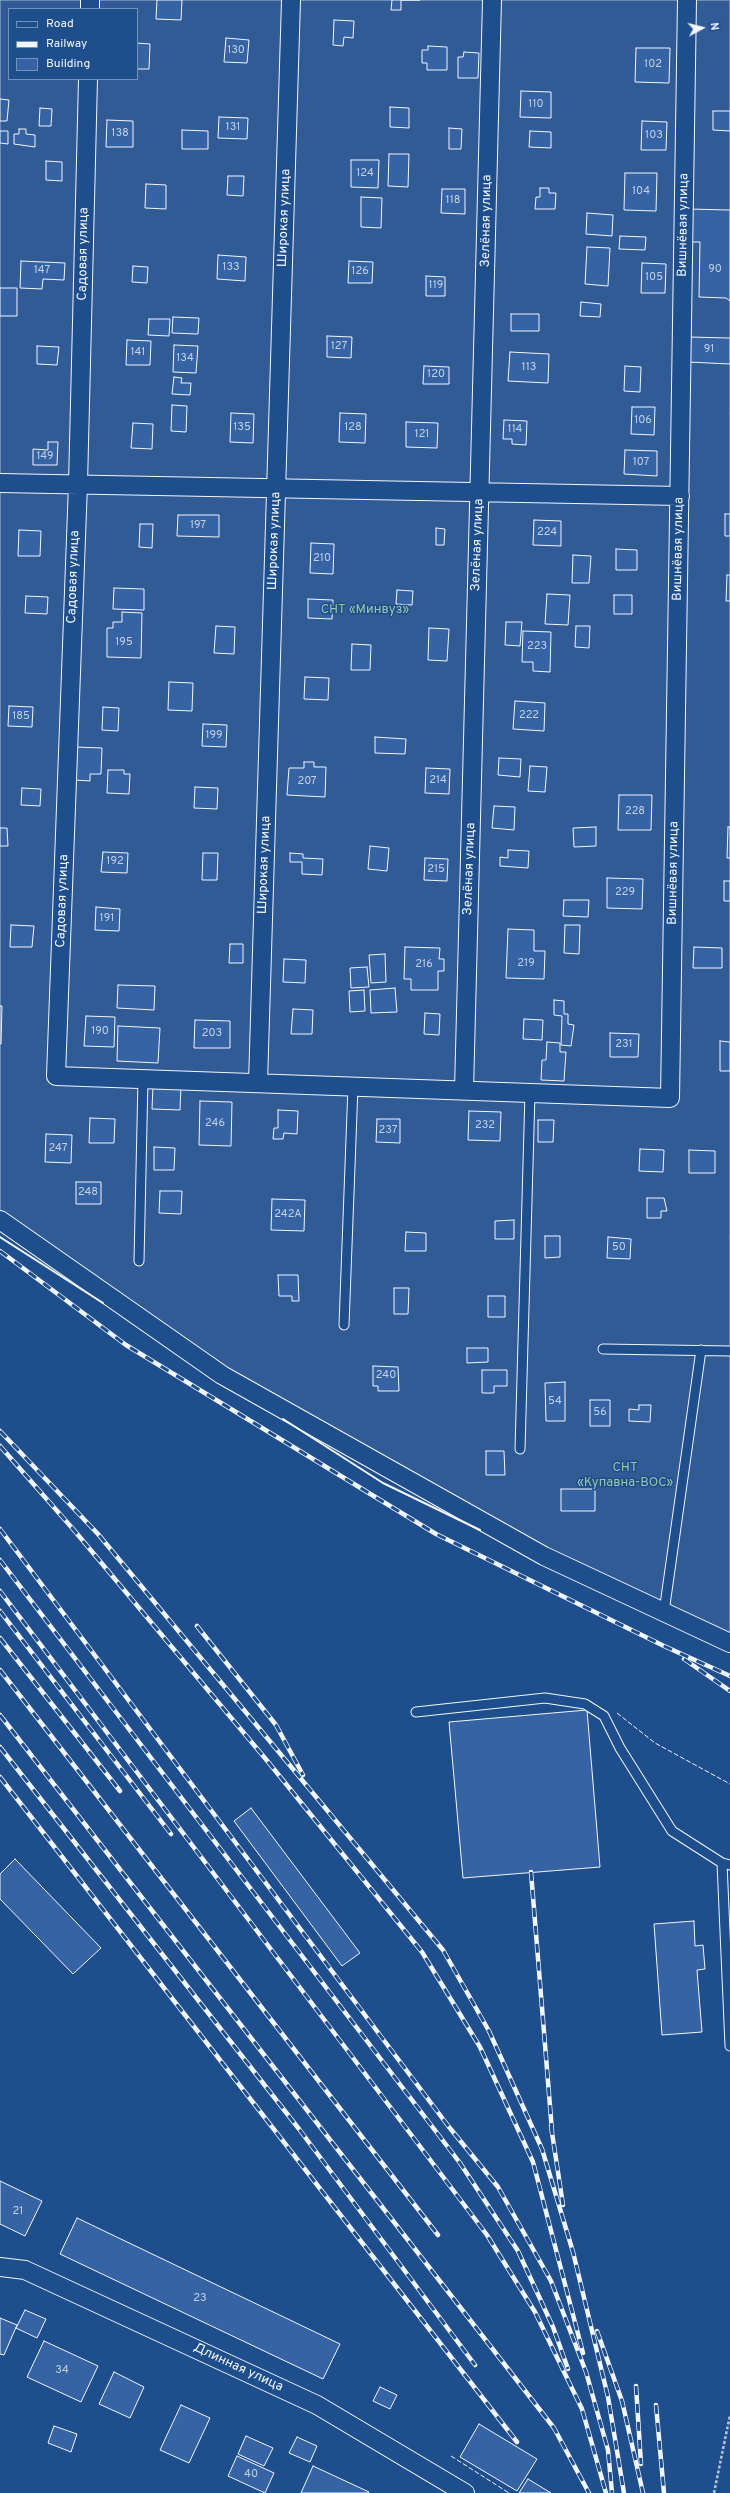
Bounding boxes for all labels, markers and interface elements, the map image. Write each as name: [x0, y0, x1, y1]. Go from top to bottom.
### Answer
legend: [8, 8, 138, 80]
north arrow: [682, 8, 722, 48]
text: Road: [46, 16, 74, 32]
text: N: [706, 22, 721, 31]
text: Railway: [46, 36, 87, 52]
house number: 130: [227, 44, 245, 58]
text: Building: [46, 56, 90, 72]
house number: 102: [644, 58, 662, 72]
house number: 110: [528, 98, 544, 112]
house number: 131: [226, 121, 240, 135]
house number: 138: [111, 127, 129, 141]
house number: 103: [645, 129, 663, 143]
house number: 124: [356, 167, 374, 181]
street label: Широкая улица: [275, 169, 295, 267]
street label: Вишнёвая улица: [675, 173, 693, 277]
street label: Зелёная улица: [478, 174, 496, 268]
house number: 104: [632, 185, 650, 199]
house number: 118: [446, 194, 460, 208]
street label: Садовая улица: [75, 207, 93, 301]
house number: 133: [222, 261, 240, 275]
house number: 90: [708, 263, 722, 277]
house number: 147: [34, 264, 50, 278]
house number: 126: [351, 265, 369, 279]
house number: 105: [645, 271, 663, 285]
house number: 119: [429, 279, 443, 293]
house number: 127: [331, 340, 347, 354]
house number: 91: [704, 343, 714, 357]
house number: 141: [131, 346, 145, 360]
house number: 134: [176, 352, 194, 366]
house number: 113: [522, 361, 536, 375]
house number: 120: [427, 368, 445, 382]
house number: 106: [634, 414, 652, 428]
house number: 135: [233, 421, 251, 435]
house number: 128: [344, 421, 362, 435]
house number: 114: [508, 423, 522, 437]
house number: 121: [415, 428, 429, 442]
house number: 149: [36, 450, 54, 464]
house number: 107: [633, 456, 649, 470]
street label: Широкая улица: [265, 492, 285, 590]
street label: Вишнёвая улица: [670, 497, 688, 601]
street label: Зелёная улица: [469, 498, 487, 592]
house number: 197: [190, 519, 206, 533]
house number: 224: [537, 526, 557, 540]
street label: Садовая улица: [65, 530, 83, 624]
house number: 210: [313, 552, 331, 566]
park label: СНТ «Минвуз»: [321, 602, 409, 618]
house number: 195: [115, 636, 133, 650]
house number: 223: [527, 640, 547, 654]
house number: 222: [519, 709, 539, 723]
house number: 185: [12, 710, 30, 724]
house number: 199: [205, 729, 223, 743]
house number: 214: [429, 774, 447, 788]
house number: 207: [297, 775, 317, 789]
house number: 228: [625, 805, 645, 819]
street label: Широкая улица: [255, 816, 275, 914]
street label: Вишнёвая улица: [665, 821, 683, 925]
street label: Зелёная улица: [461, 822, 479, 916]
street label: Садовая улица: [54, 854, 72, 948]
house number: 192: [106, 855, 124, 869]
house number: 215: [427, 863, 445, 877]
house number: 229: [615, 886, 635, 900]
house number: 191: [100, 912, 114, 926]
house number: 219: [517, 957, 535, 971]
house number: 216: [415, 958, 433, 972]
house number: 190: [91, 1025, 109, 1039]
house number: 203: [202, 1027, 222, 1041]
house number: 231: [615, 1038, 633, 1052]
house number: 246: [205, 1117, 225, 1131]
house number: 232: [475, 1119, 495, 1133]
house number: 237: [379, 1124, 397, 1138]
house number: 247: [48, 1142, 68, 1156]
house number: 248: [78, 1186, 98, 1200]
house number: 242А: [274, 1208, 302, 1222]
house number: 50: [612, 1241, 626, 1255]
house number: 240: [376, 1369, 396, 1383]
house number: 54: [548, 1395, 562, 1409]
house number: 56: [593, 1406, 607, 1420]
park label: СНТ «Купавна-ВОС»: [577, 1460, 673, 1491]
house number: 21: [13, 2205, 23, 2219]
house number: 23: [193, 2292, 207, 2306]
street label: Длинная улица: [191, 2340, 285, 2396]
house number: 34: [55, 2364, 69, 2378]
house number: 40: [244, 2468, 258, 2482]

